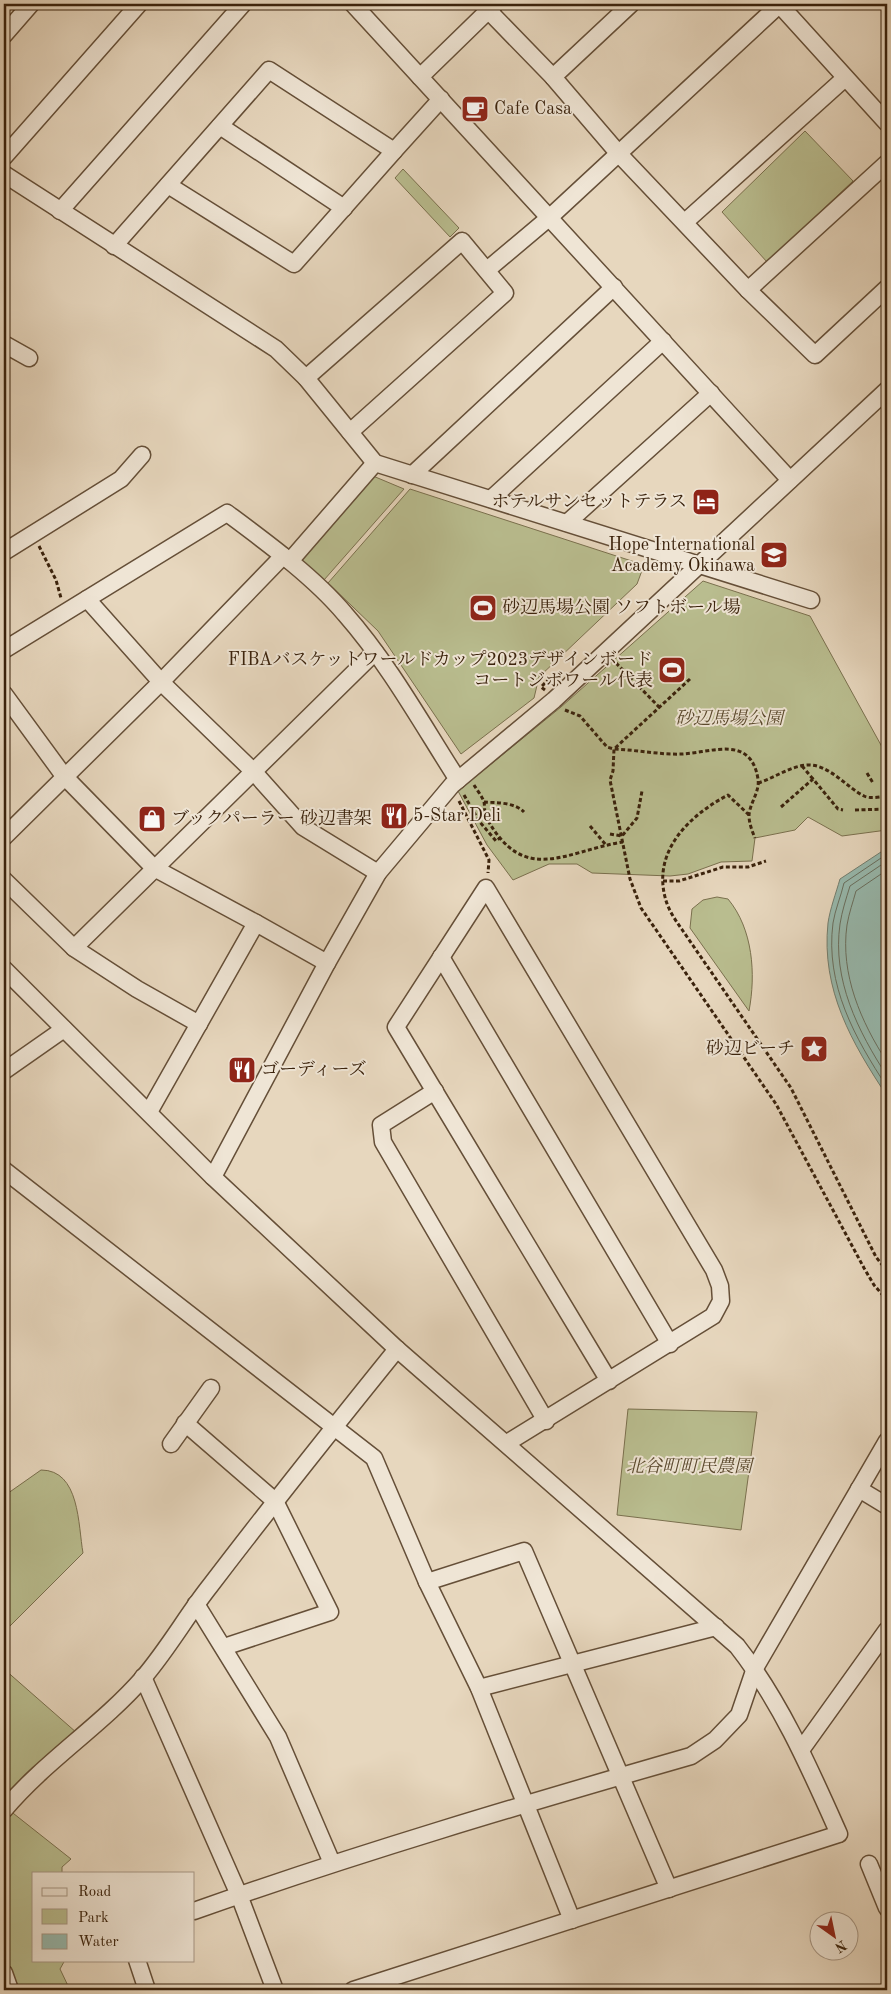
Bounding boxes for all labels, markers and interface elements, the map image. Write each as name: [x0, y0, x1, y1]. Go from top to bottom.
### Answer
cafe icon: Cafe Casa: [460, 94, 490, 124]
place label: Cafe Casa: [494, 100, 572, 118]
hotel icon: ホテルサンセットテラス: [691, 487, 721, 517]
place label: ホテルサンセットテラス: [491, 493, 687, 511]
place label: Hope International Academy Okinawa: [608, 536, 755, 575]
school or university icon: Hope International Academy Okinawa: [759, 540, 789, 570]
sports icon: 砂辺馬場公園 ソフトボール場: [468, 593, 498, 623]
place label: 砂辺馬場公園 ソフトボール場: [502, 597, 741, 617]
place label: FIBAバスケットワールドカップ2023デザインボード コートジボワール代表: [228, 650, 653, 690]
sports icon: FIBAバスケットワールドカップ2023デザインボード コートジボワール代表: [657, 655, 687, 685]
park label: 砂辺馬場公園: [675, 708, 786, 728]
restaurant icon: 5-Star Deli: [379, 801, 409, 831]
shop icon: ブックパーラー 砂辺書架: [137, 804, 167, 834]
place label: 5-Star Deli: [413, 807, 501, 825]
place label: ブックパーラー 砂辺書架: [171, 808, 372, 828]
place icon: 砂辺ビーチ: [799, 1034, 829, 1064]
place label: 砂辺ビーチ: [706, 1038, 795, 1058]
restaurant icon: ゴーディーズ: [227, 1055, 257, 1085]
place label: ゴーディーズ: [261, 1060, 367, 1079]
park label: 北谷町町民農園: [626, 1456, 755, 1476]
legend: [32, 1872, 195, 1962]
text: Road: [78, 1885, 112, 1900]
text: Park: [78, 1911, 109, 1926]
north arrow: [808, 1912, 858, 1962]
text: Water: [78, 1935, 119, 1950]
text: N: [832, 1937, 849, 1955]

